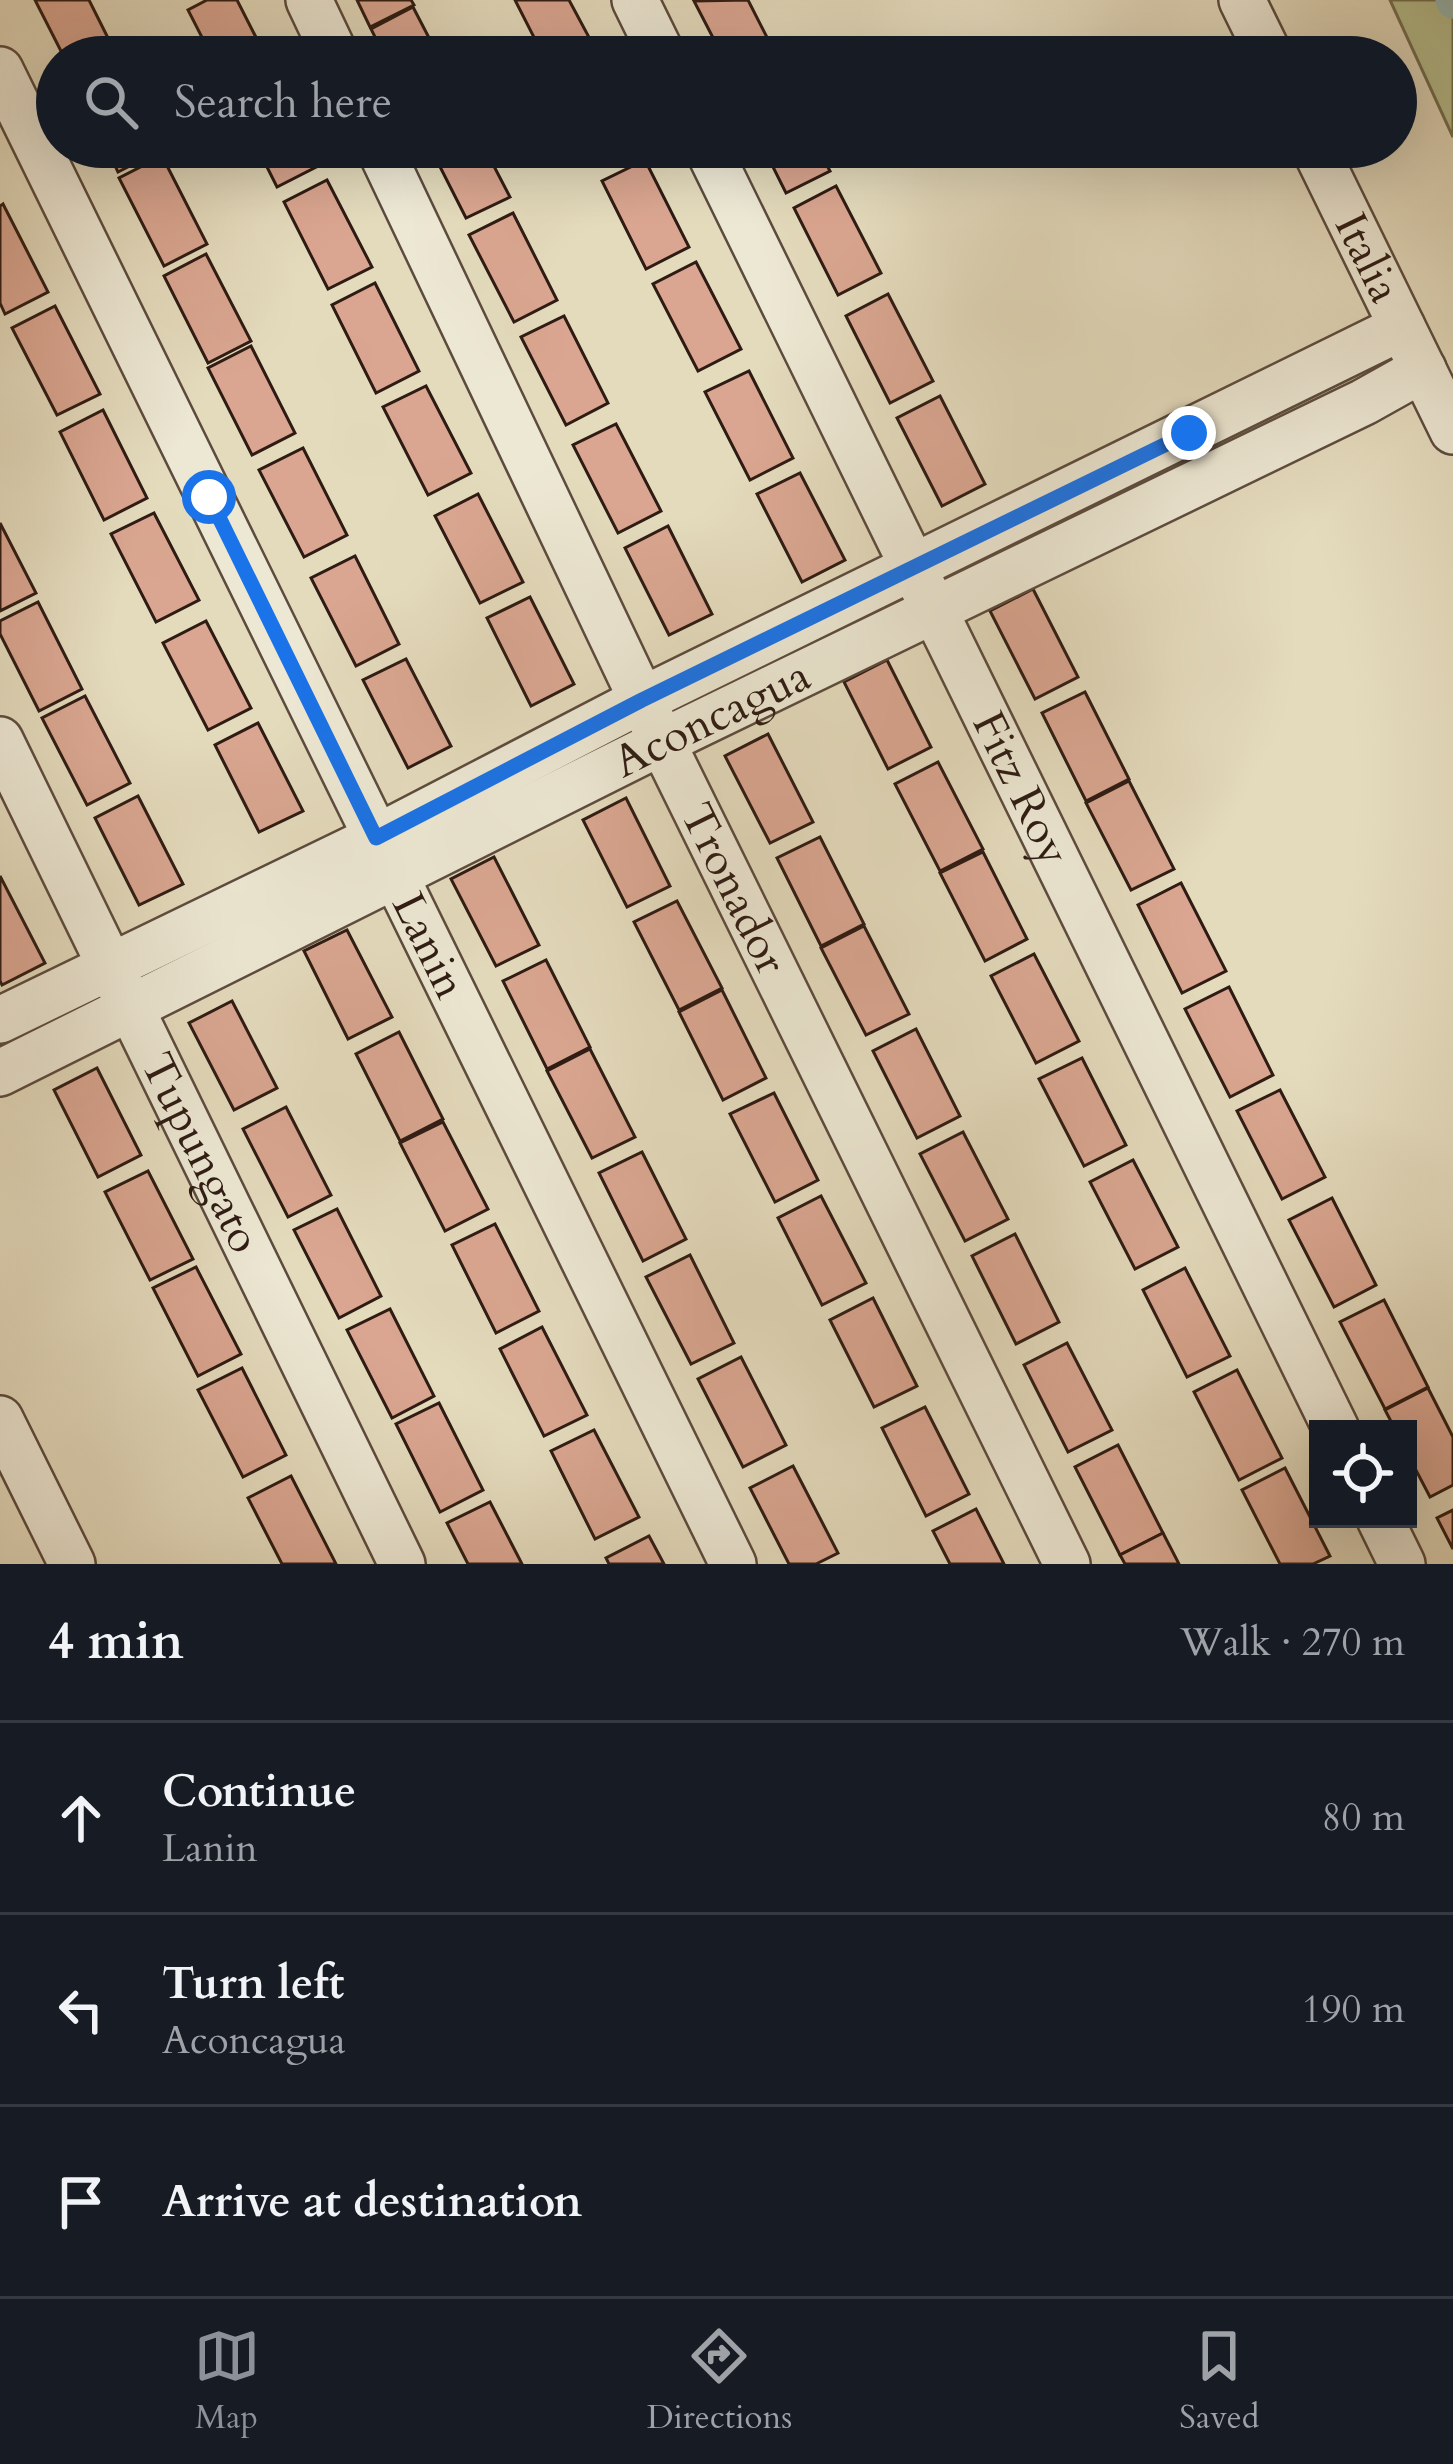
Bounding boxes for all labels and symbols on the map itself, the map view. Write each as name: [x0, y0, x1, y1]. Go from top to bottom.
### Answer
street label: Italia: [1320, 202, 1416, 312]
route end: [1162, 406, 1216, 460]
route start: [182, 470, 236, 524]
street label: Aconcagua: [603, 644, 820, 792]
street label: Fitz Roy: [958, 701, 1085, 875]
street label: Tronador: [666, 793, 802, 985]
street label: Lanin: [378, 882, 481, 1009]
street label: Tupungato: [127, 1042, 276, 1263]

